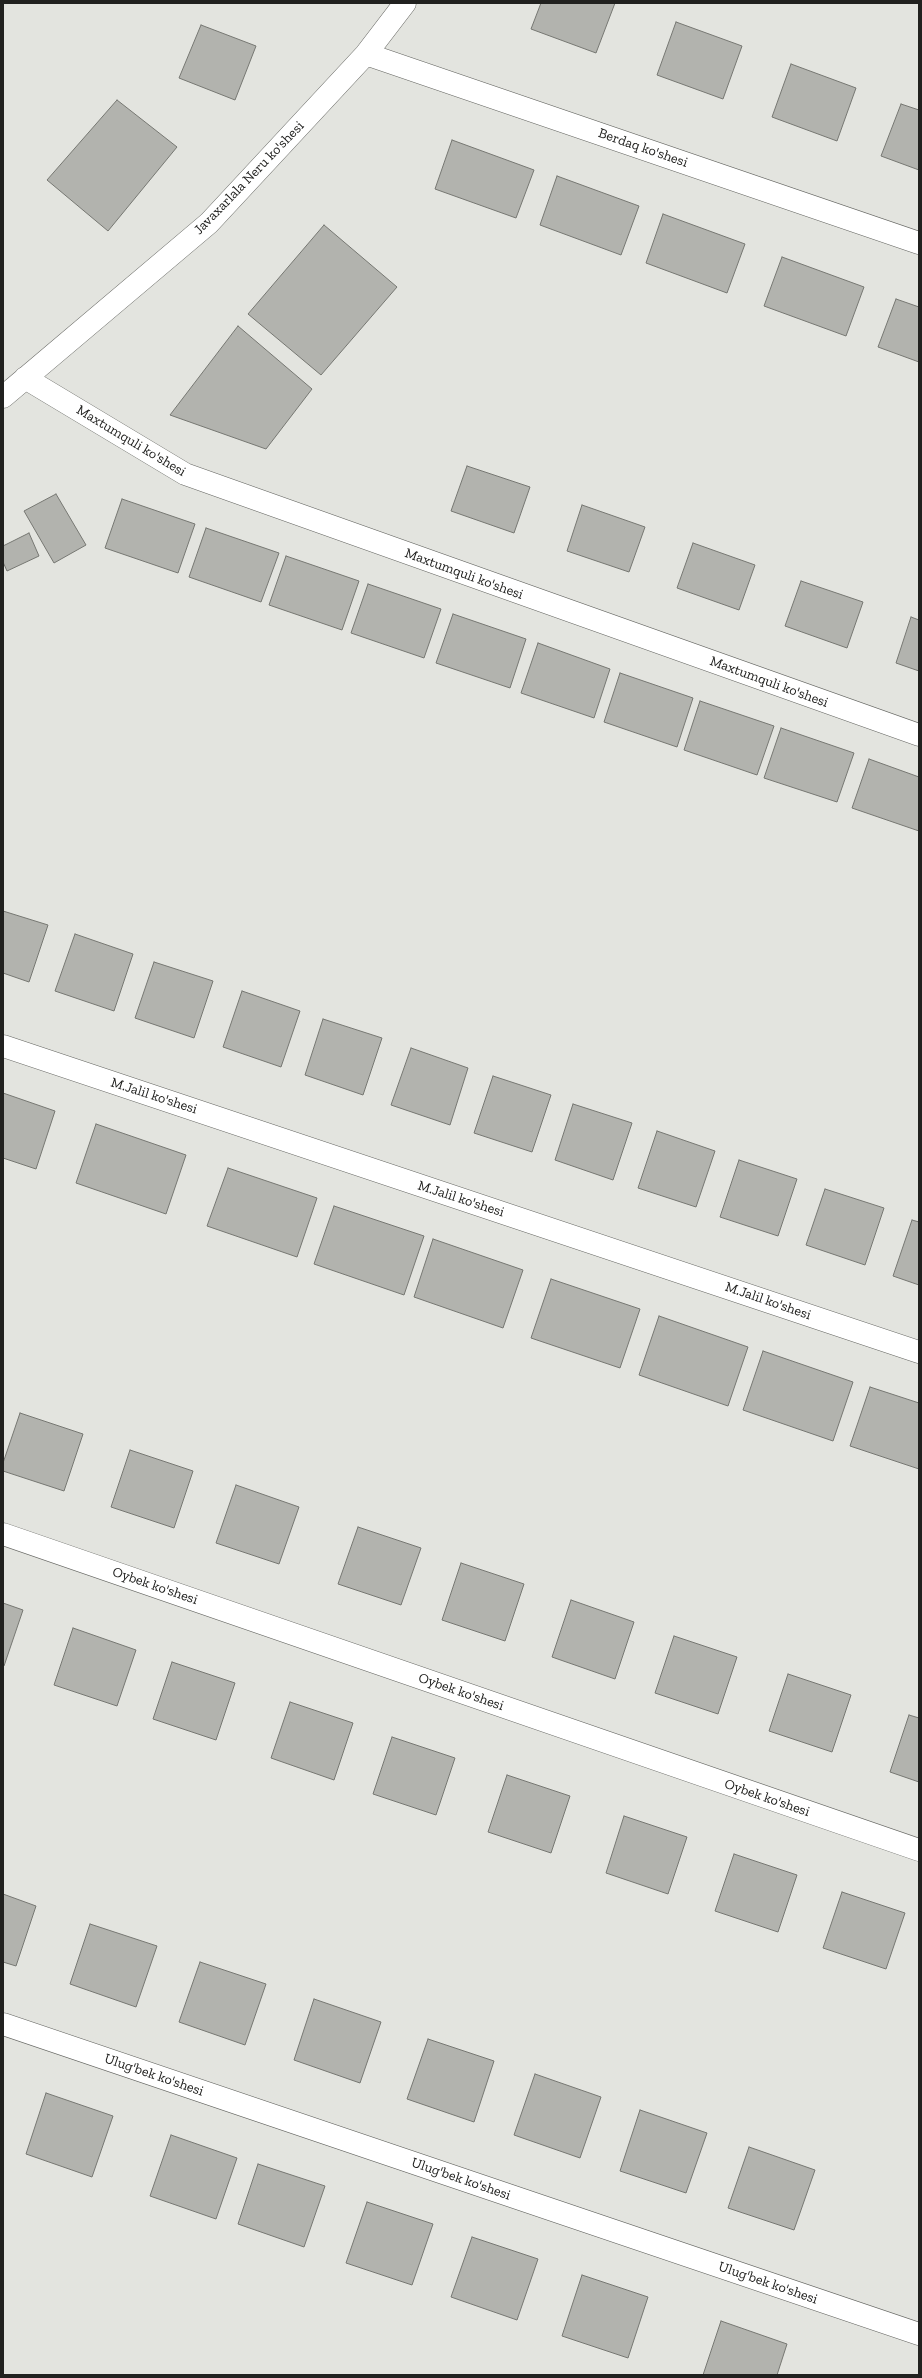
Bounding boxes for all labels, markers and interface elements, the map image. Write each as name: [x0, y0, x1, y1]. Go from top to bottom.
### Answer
street label: Javaxarlala Neru ko'shesi: [190, 118, 308, 238]
street label: Berdaq ko'shesi: [596, 125, 690, 171]
street label: Maxtumquli ko'shesi: [73, 402, 189, 480]
street label: Maxtumquli ko'shesi: [402, 545, 526, 603]
street label: Maxtumquli ko'shesi: [707, 653, 831, 711]
street label: M.Jalil ko'shesi: [109, 1074, 199, 1118]
street label: M.Jalil ko'shesi: [416, 1177, 506, 1221]
street label: M.Jalil ko'shesi: [723, 1278, 813, 1324]
street label: Oybek ko'shesi: [110, 1564, 200, 1608]
street label: Oybek ko'shesi: [416, 1670, 506, 1714]
street label: Oybek ko'shesi: [722, 1776, 812, 1820]
street label: Ulug'bek ko'shesi: [102, 2050, 206, 2100]
street label: Ulug'bek ko'shesi: [409, 2154, 513, 2204]
street label: Ulug'bek ko'shesi: [716, 2258, 820, 2308]

